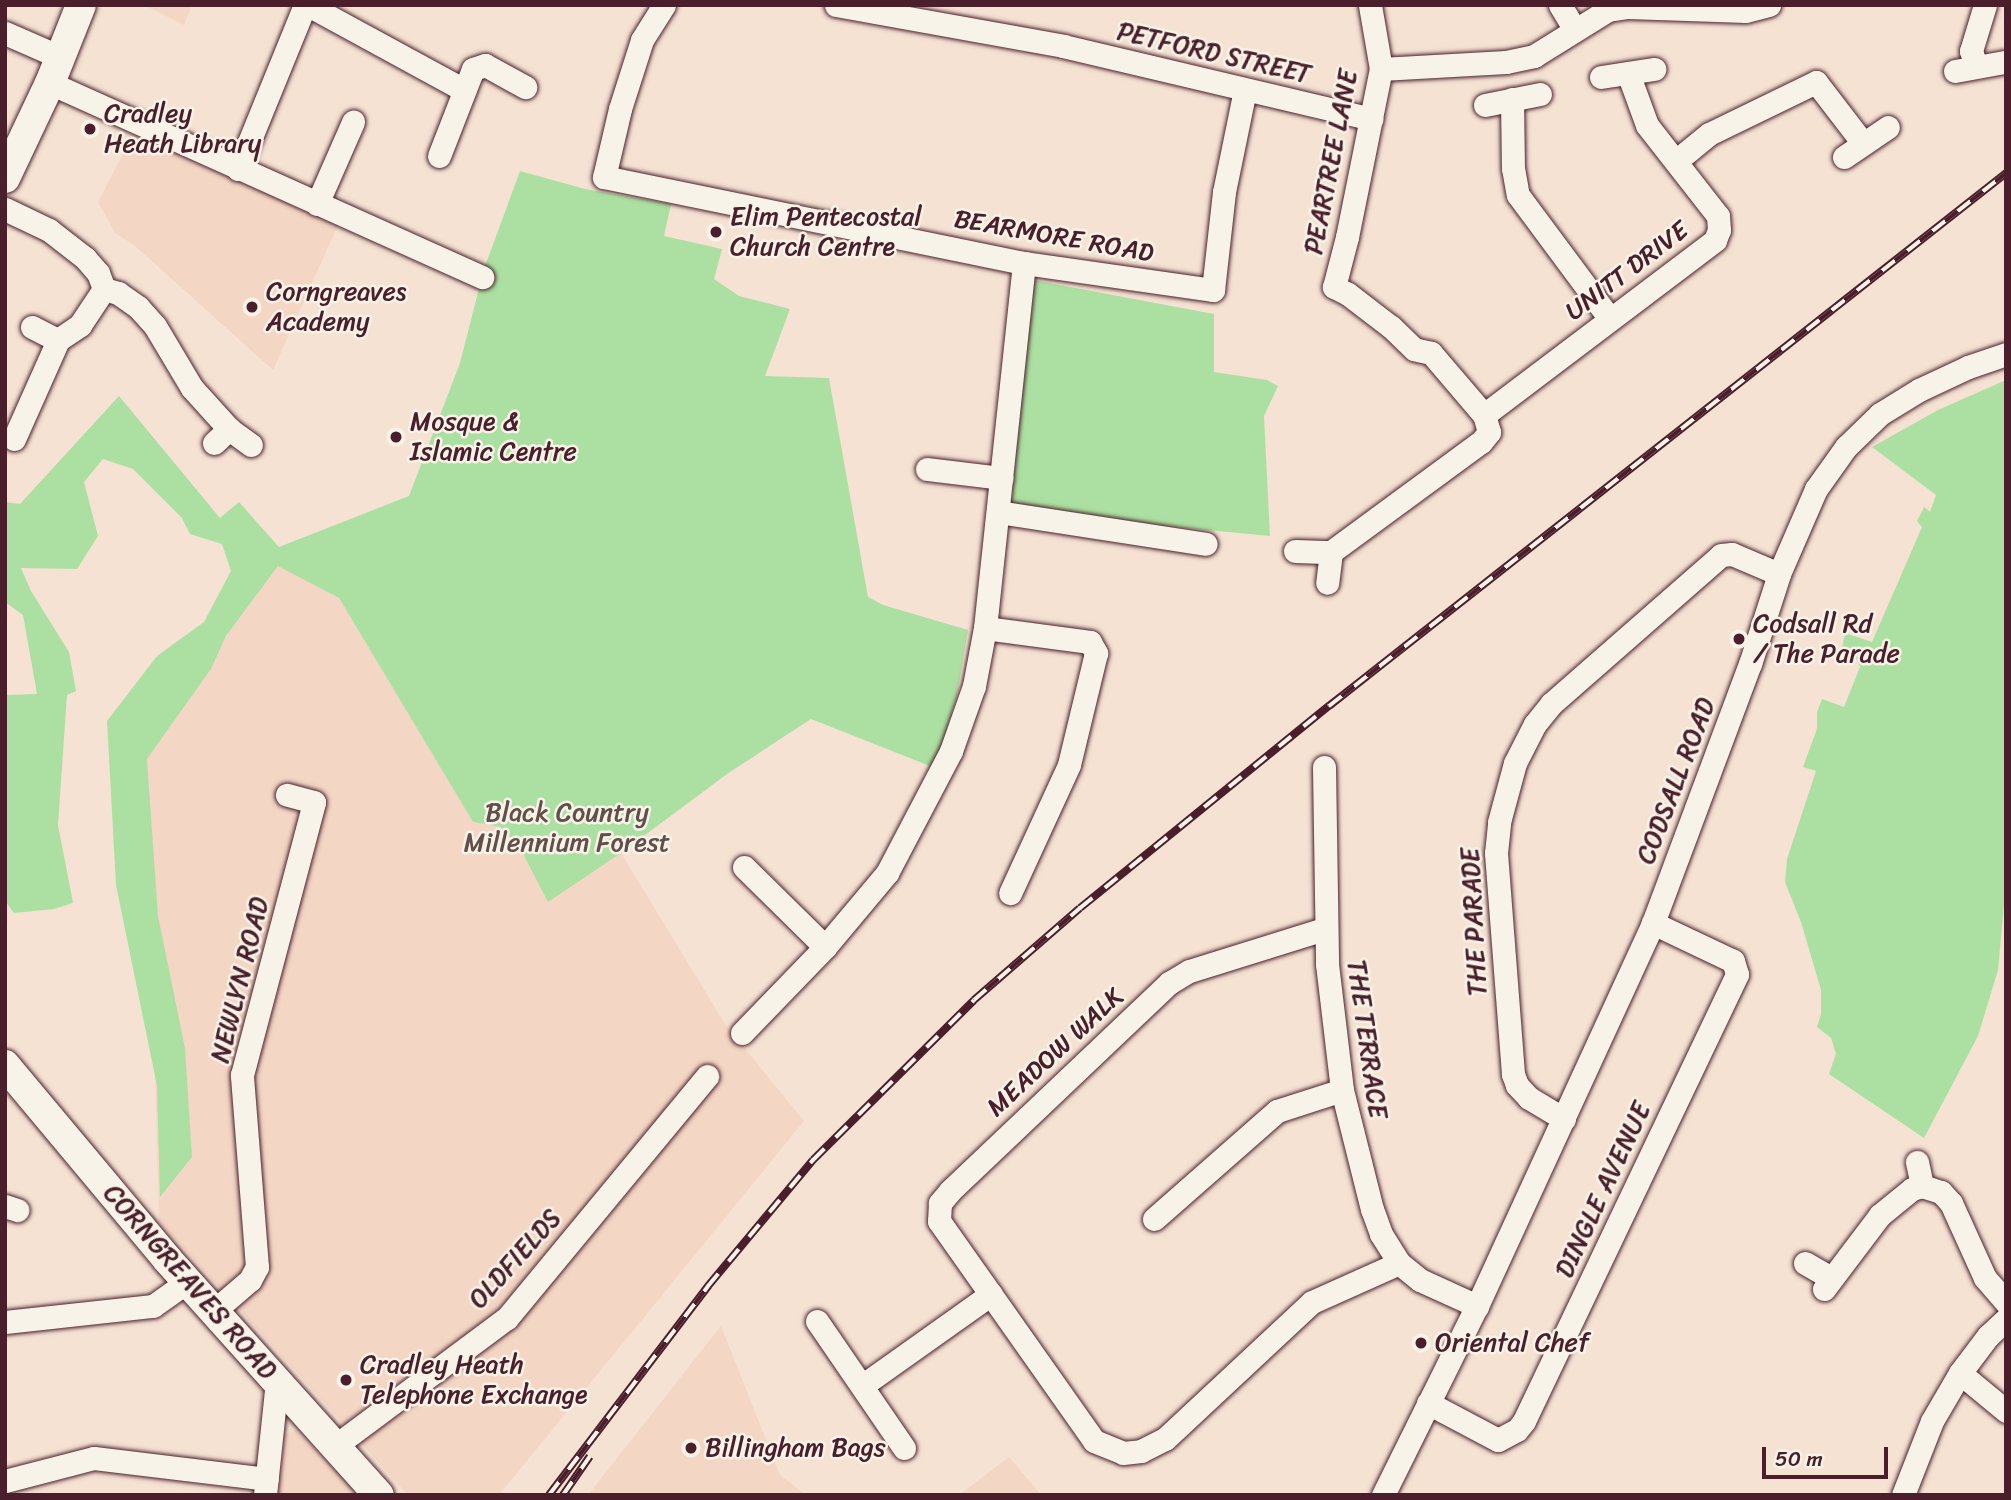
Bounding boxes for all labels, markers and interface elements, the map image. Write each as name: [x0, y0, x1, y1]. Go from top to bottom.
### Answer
street label: PETFORD STREET: [1113, 15, 1315, 91]
street label: PEARTREE LANE: [1298, 67, 1364, 257]
place label: Cradley Heath Library: [104, 98, 262, 160]
marker: Cradley Heath Library: [82, 121, 98, 137]
place label: Elim Pentecostal Church Centre: [730, 201, 923, 262]
street label: BEARMORE ROAD: [952, 203, 1156, 269]
street label: UNITT DRIVE: [1558, 214, 1696, 328]
marker: Elim Pentecostal Church Centre: [708, 224, 724, 240]
place label: Corngreaves Academy: [266, 276, 406, 338]
marker: Corngreaves Academy: [244, 299, 260, 315]
place label: Mosque & Islamic Centre: [410, 406, 579, 467]
marker: Mosque & Islamic Centre: [388, 429, 404, 445]
place label: Codsall Rd / The Parade: [1753, 608, 1900, 670]
marker: Codsall Rd / The Parade: [1731, 631, 1747, 647]
street label: CODSALL ROAD: [1630, 694, 1722, 868]
park label: Black Country Millennium Forest: [464, 797, 670, 858]
street label: THE PARADE: [1455, 848, 1493, 996]
street label: NEWLYN ROAD: [204, 894, 276, 1066]
street label: THE TERRACE: [1340, 957, 1394, 1121]
street label: MEADOW WALK: [980, 981, 1130, 1123]
street label: DINGLE AVENUE: [1549, 1097, 1657, 1283]
street label: CORNGREAVES ROAD: [97, 1178, 283, 1386]
street label: OLDFIELDS: [462, 1203, 568, 1315]
place label: Oriental Chef: [1435, 1327, 1589, 1359]
marker: Oriental Chef: [1413, 1335, 1429, 1351]
place label: Cradley Heath Telephone Exchange: [360, 1349, 588, 1410]
marker: Cradley Heath Telephone Exchange: [338, 1372, 354, 1388]
place label: Billingham Bags: [705, 1432, 886, 1464]
scale bar: [1766, 1434, 1892, 1478]
marker: Billingham Bags: [683, 1440, 699, 1456]
text: 50 m: [1775, 1440, 1823, 1478]

